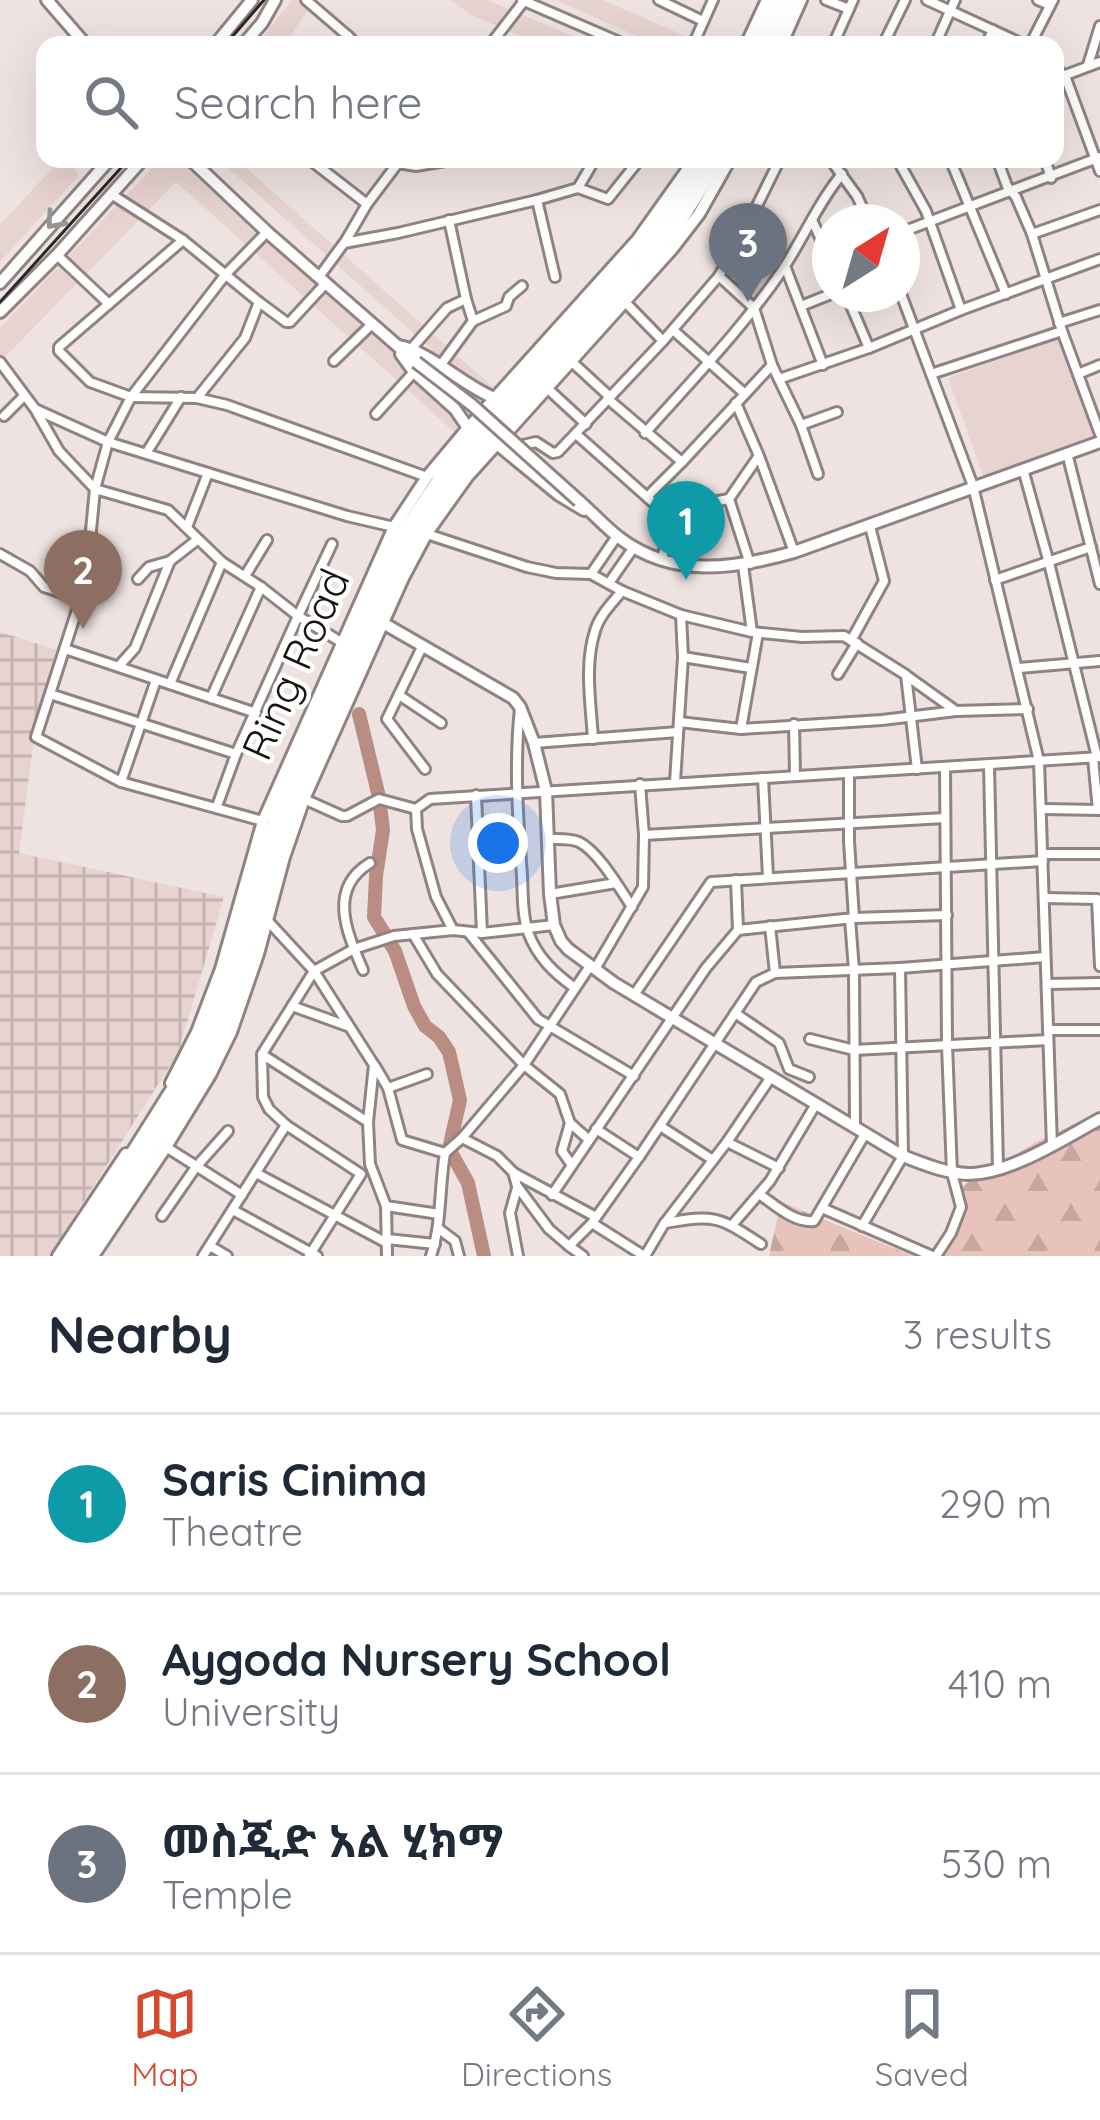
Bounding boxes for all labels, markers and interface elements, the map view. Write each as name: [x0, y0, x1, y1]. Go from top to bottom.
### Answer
search box: [36, 36, 1064, 168]
icon: search: [78, 69, 144, 135]
text: Search here: [174, 74, 422, 130]
pin: 3: [709, 203, 787, 302]
north arrow: [812, 204, 920, 312]
one-way arrow: [47, 207, 69, 229]
pin: 1: [647, 481, 725, 580]
pin: 2: [44, 530, 122, 629]
street label: Ring Road: [229, 560, 361, 768]
your location: [468, 813, 528, 873]
text: Nearby: [48, 1302, 232, 1366]
text: 3 results: [903, 1310, 1052, 1359]
text: Saris Cinima: [162, 1451, 428, 1507]
text: 1: [79, 1479, 95, 1528]
text: 290 m: [939, 1479, 1052, 1528]
text: Theatre: [162, 1507, 303, 1556]
text: Aygoda Nursery School: [162, 1631, 671, 1687]
text: 2: [76, 1659, 98, 1708]
text: 410 m: [948, 1659, 1052, 1708]
text: University: [162, 1687, 340, 1736]
text: መስጂድ አል ሂክማ: [162, 1812, 504, 1868]
text: 3: [77, 1839, 97, 1888]
text: 530 m: [941, 1839, 1052, 1888]
text: Temple: [162, 1870, 293, 1919]
tab: Map: [131, 1981, 199, 2094]
tab: Directions: [461, 1981, 612, 2094]
tab: Saved: [875, 1981, 969, 2094]

